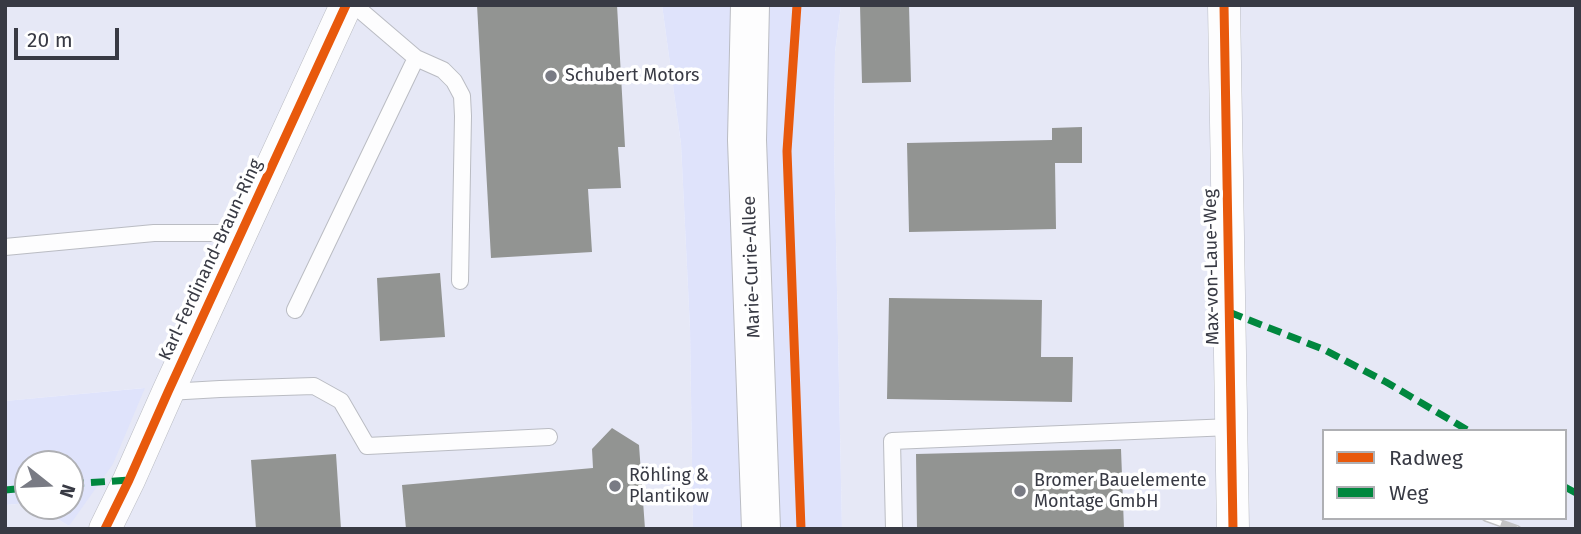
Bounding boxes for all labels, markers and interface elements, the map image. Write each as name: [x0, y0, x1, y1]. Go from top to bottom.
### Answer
scale bar: [18, 14, 122, 58]
text: 20 m: [27, 27, 73, 53]
place label: Schubert Motors: [565, 65, 699, 87]
marker: Schubert Motors: [543, 68, 559, 84]
street label: Karl-Ferdinand-Braun-Ring: [155, 156, 267, 364]
street label: Max-von-Laue-Weg: [1200, 189, 1224, 345]
street label: Marie-Curie-Allee: [739, 195, 765, 339]
legend: [1322, 429, 1567, 520]
text: Radweg: [1389, 445, 1463, 471]
north arrow: [14, 450, 84, 520]
place label: Röhling & Plantikow: [629, 465, 709, 508]
place label: Bromer Bauelemente Montage GmbH: [1034, 470, 1207, 512]
marker: Röhling & Plantikow: [607, 478, 623, 494]
text: Weg: [1389, 480, 1429, 506]
text: N: [55, 481, 80, 501]
marker: Bromer Bauelemente Montage GmbH: [1012, 483, 1028, 499]

